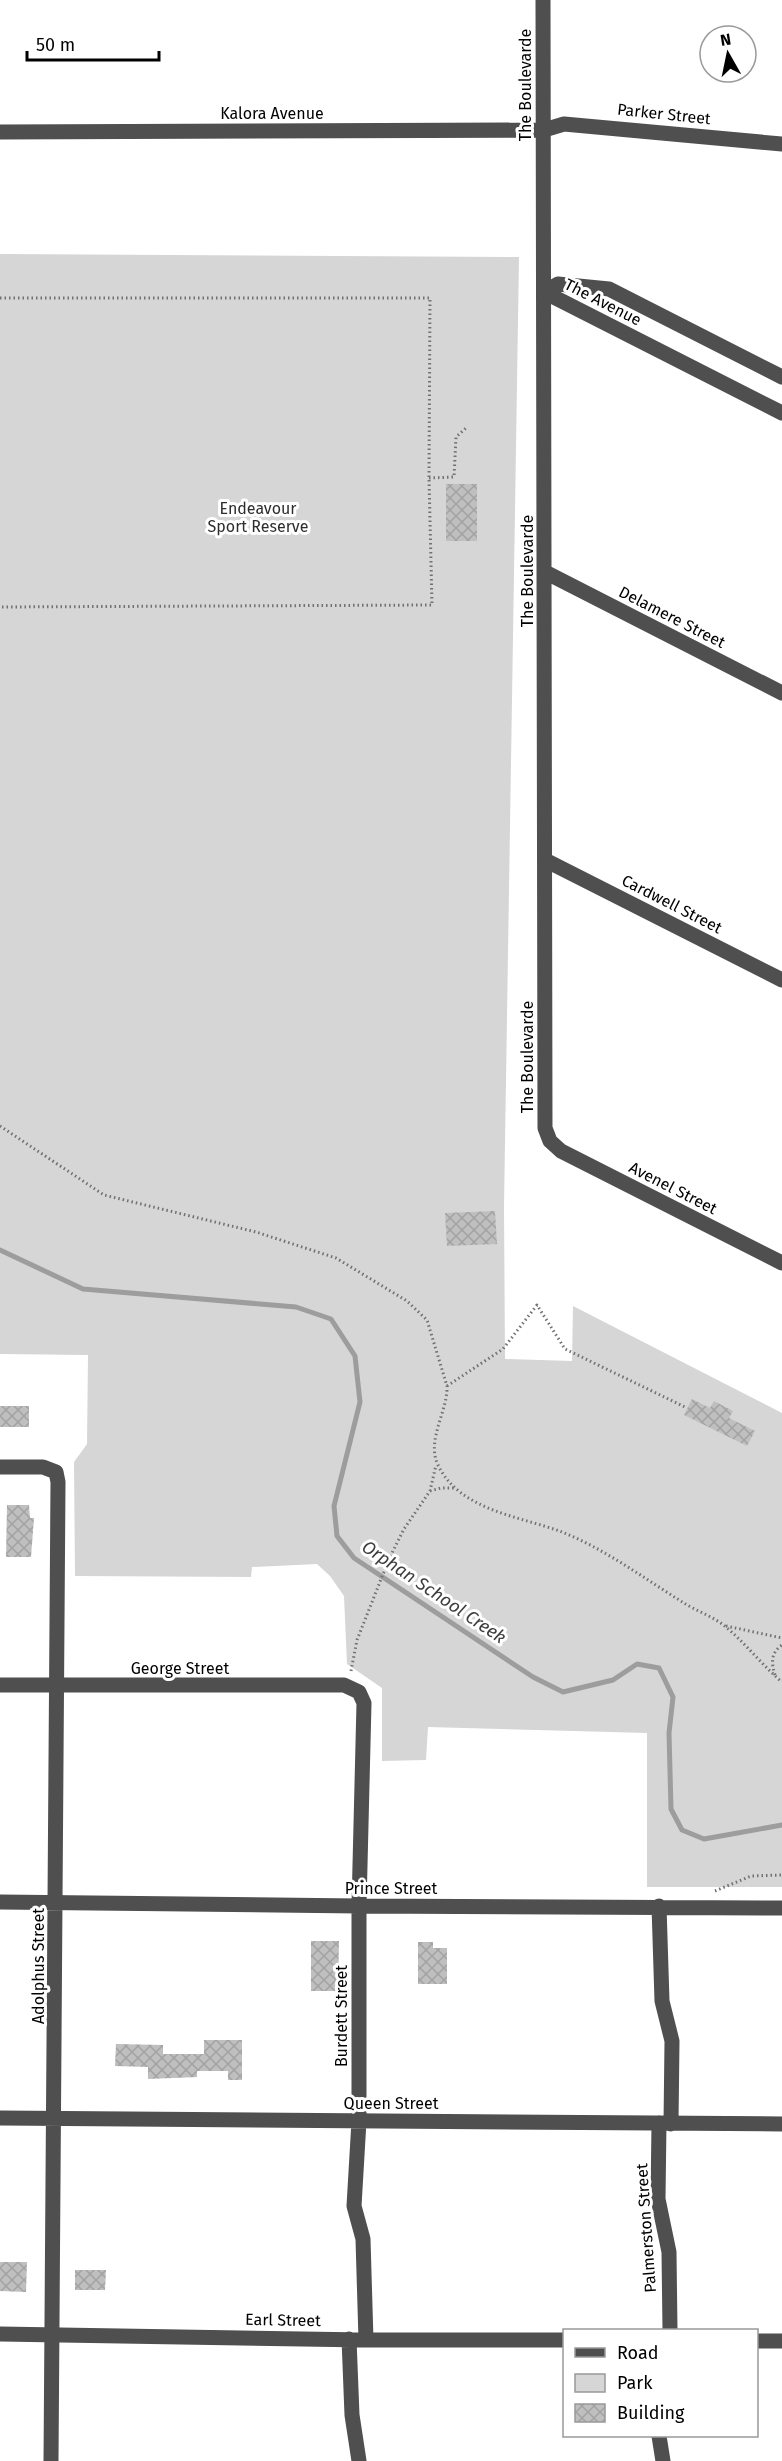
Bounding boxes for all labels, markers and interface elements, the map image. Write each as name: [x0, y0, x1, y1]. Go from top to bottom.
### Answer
scale bar: [27, 24, 159, 62]
north arrow: [698, 24, 758, 84]
street label: The Boulevarde: [516, 29, 535, 141]
text: N: [719, 29, 732, 50]
text: 50 m: [36, 34, 75, 56]
street label: Parker Street: [616, 100, 712, 128]
street label: Kalora Avenue: [220, 104, 324, 123]
street label: The Avenue: [561, 275, 645, 329]
park label: Endeavour Sport Reserve: [208, 499, 308, 536]
street label: The Boulevarde: [518, 515, 537, 627]
street label: Delamere Street: [616, 582, 729, 652]
street label: Cardwell Street: [619, 871, 726, 938]
street label: The Boulevarde: [518, 1001, 537, 1113]
street label: Avenel Street: [626, 1158, 720, 1218]
water label: Orphan School Creek: [358, 1536, 510, 1649]
street label: George Street: [131, 1659, 229, 1678]
street label: Prince Street: [345, 1879, 438, 1898]
street label: Adolphus Street: [29, 1908, 48, 2024]
street label: Burdett Street: [332, 1965, 351, 2067]
street label: Queen Street: [344, 2094, 439, 2113]
street label: Palmerston Street: [632, 2163, 660, 2293]
street label: Earl Street: [245, 2310, 321, 2330]
legend: [563, 2329, 758, 2437]
text: Road: [617, 2342, 659, 2364]
text: Park: [617, 2372, 653, 2394]
text: Building: [617, 2402, 685, 2424]

